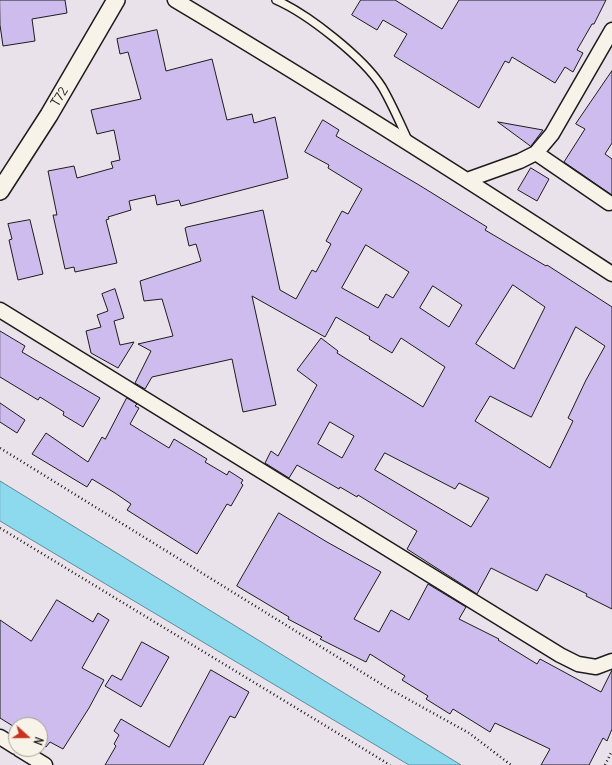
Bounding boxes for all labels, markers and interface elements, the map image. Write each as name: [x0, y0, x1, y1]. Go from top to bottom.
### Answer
street label: T72: [48, 84, 72, 110]
north arrow: [8, 717, 48, 757]
text: N: [30, 735, 46, 747]

